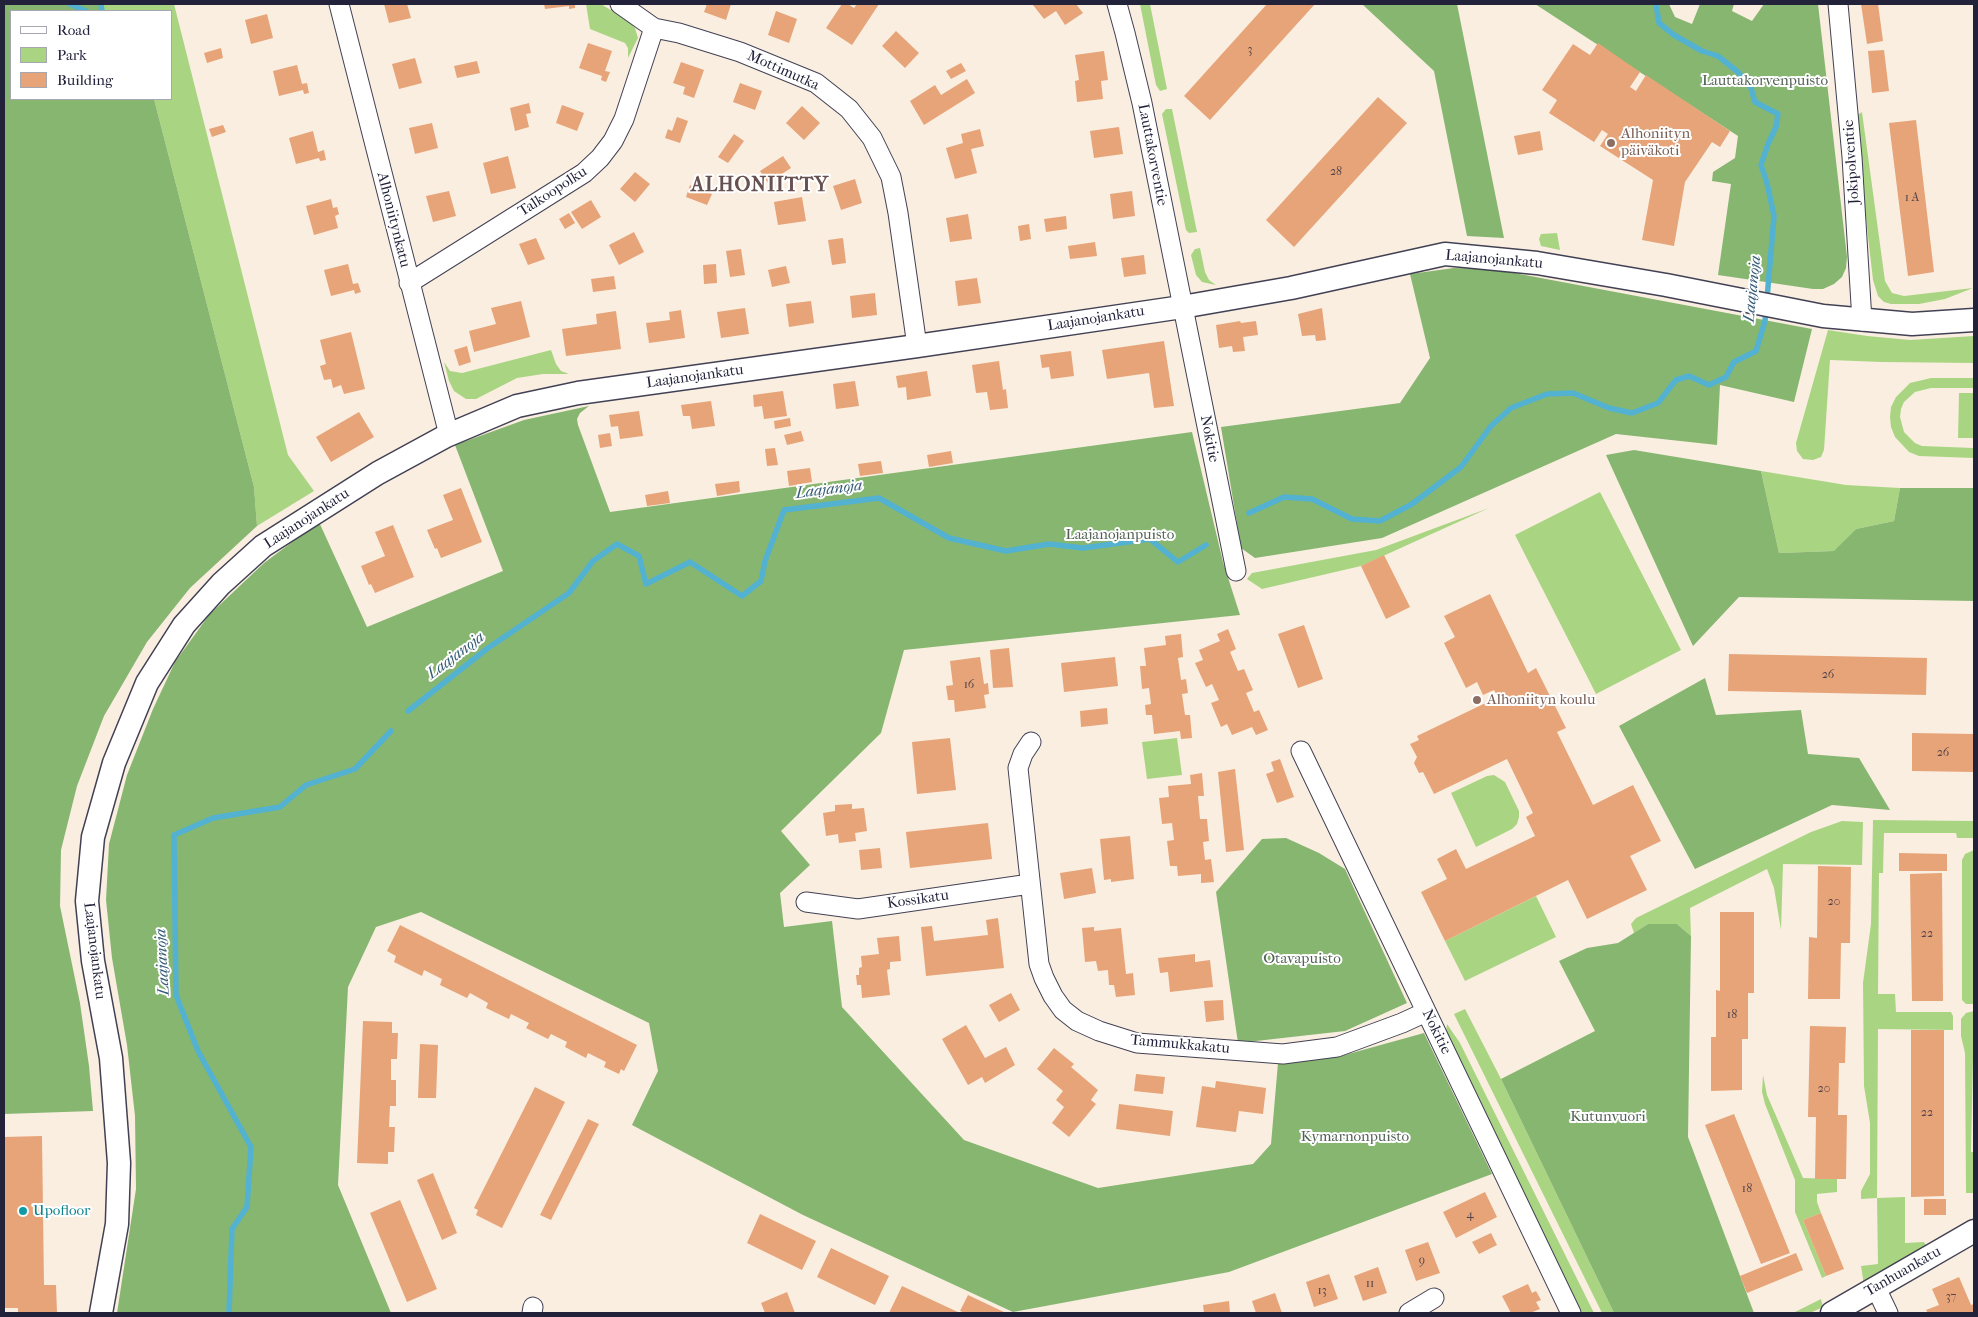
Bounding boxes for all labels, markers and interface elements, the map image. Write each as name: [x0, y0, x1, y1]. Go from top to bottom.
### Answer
legend: [10, 10, 172, 100]
text: Road: [57, 21, 90, 39]
house number: 3: [1248, 43, 1252, 57]
text: Park: [57, 46, 87, 64]
street label: Mottimutka: [744, 47, 822, 95]
text: Building: [57, 71, 113, 89]
park label: Lauttakorvenpuisto: [1702, 72, 1828, 90]
street label: Lauttakorventie: [1133, 102, 1171, 208]
street label: Jokipolventie: [1840, 119, 1864, 205]
place label: Alhoniityn päiväkoti: [1621, 125, 1690, 160]
marker: Alhoniityn päiväkoti: [1605, 137, 1617, 149]
street label: Talkoopolku: [515, 163, 591, 221]
house number: 28: [1330, 165, 1342, 179]
street label: Alhoniitynkatu: [372, 170, 414, 270]
district label: ALHONIITTY: [690, 174, 830, 198]
house number: 1 A: [1905, 191, 1919, 205]
street label: Laajanojankatu: [1444, 247, 1544, 273]
water label: Laajanoja: [1740, 255, 1766, 323]
street label: Laajanojankatu: [1046, 302, 1146, 336]
street label: Laajanojankatu: [645, 361, 745, 393]
street label: Nokitie: [1196, 414, 1222, 464]
water label: Laajanoja: [795, 476, 863, 504]
street label: Laajanojankatu: [261, 485, 353, 553]
park label: Laajanojanpuisto: [1066, 526, 1174, 544]
water label: Laajanoja: [423, 628, 489, 684]
house number: 26: [1822, 668, 1834, 682]
house number: 16: [964, 678, 974, 692]
place label: Alhoniityn koulu: [1487, 691, 1595, 709]
marker: Alhoniityn koulu: [1471, 694, 1483, 706]
house number: 26: [1937, 746, 1949, 760]
street label: Kossikatu: [886, 887, 950, 913]
house number: 20: [1828, 895, 1840, 909]
street label: Laajanojankatu: [79, 901, 109, 1001]
house number: 22: [1921, 927, 1933, 941]
water label: Laajanoja: [152, 928, 174, 996]
park label: Otavapuisto: [1263, 950, 1341, 968]
street label: Nokitie: [1417, 1007, 1455, 1057]
house number: 18: [1727, 1008, 1737, 1022]
street label: Tammukkakatu: [1129, 1032, 1231, 1058]
house number: 20: [1818, 1082, 1830, 1096]
house number: 22: [1921, 1106, 1933, 1120]
park label: Kutunvuori: [1570, 1108, 1646, 1126]
park label: Kymarnonpuisto: [1301, 1128, 1409, 1146]
house number: 18: [1742, 1182, 1752, 1196]
place label: Upofloor: [33, 1202, 90, 1220]
marker: Upofloor: [17, 1205, 29, 1217]
house number: 4: [1466, 1208, 1474, 1222]
street label: Tanhuankatu: [1862, 1243, 1944, 1301]
house number: 9: [1419, 1254, 1425, 1268]
house number: 11: [1366, 1277, 1374, 1291]
house number: 13: [1317, 1284, 1327, 1298]
house number: 37: [1946, 1290, 1956, 1304]

